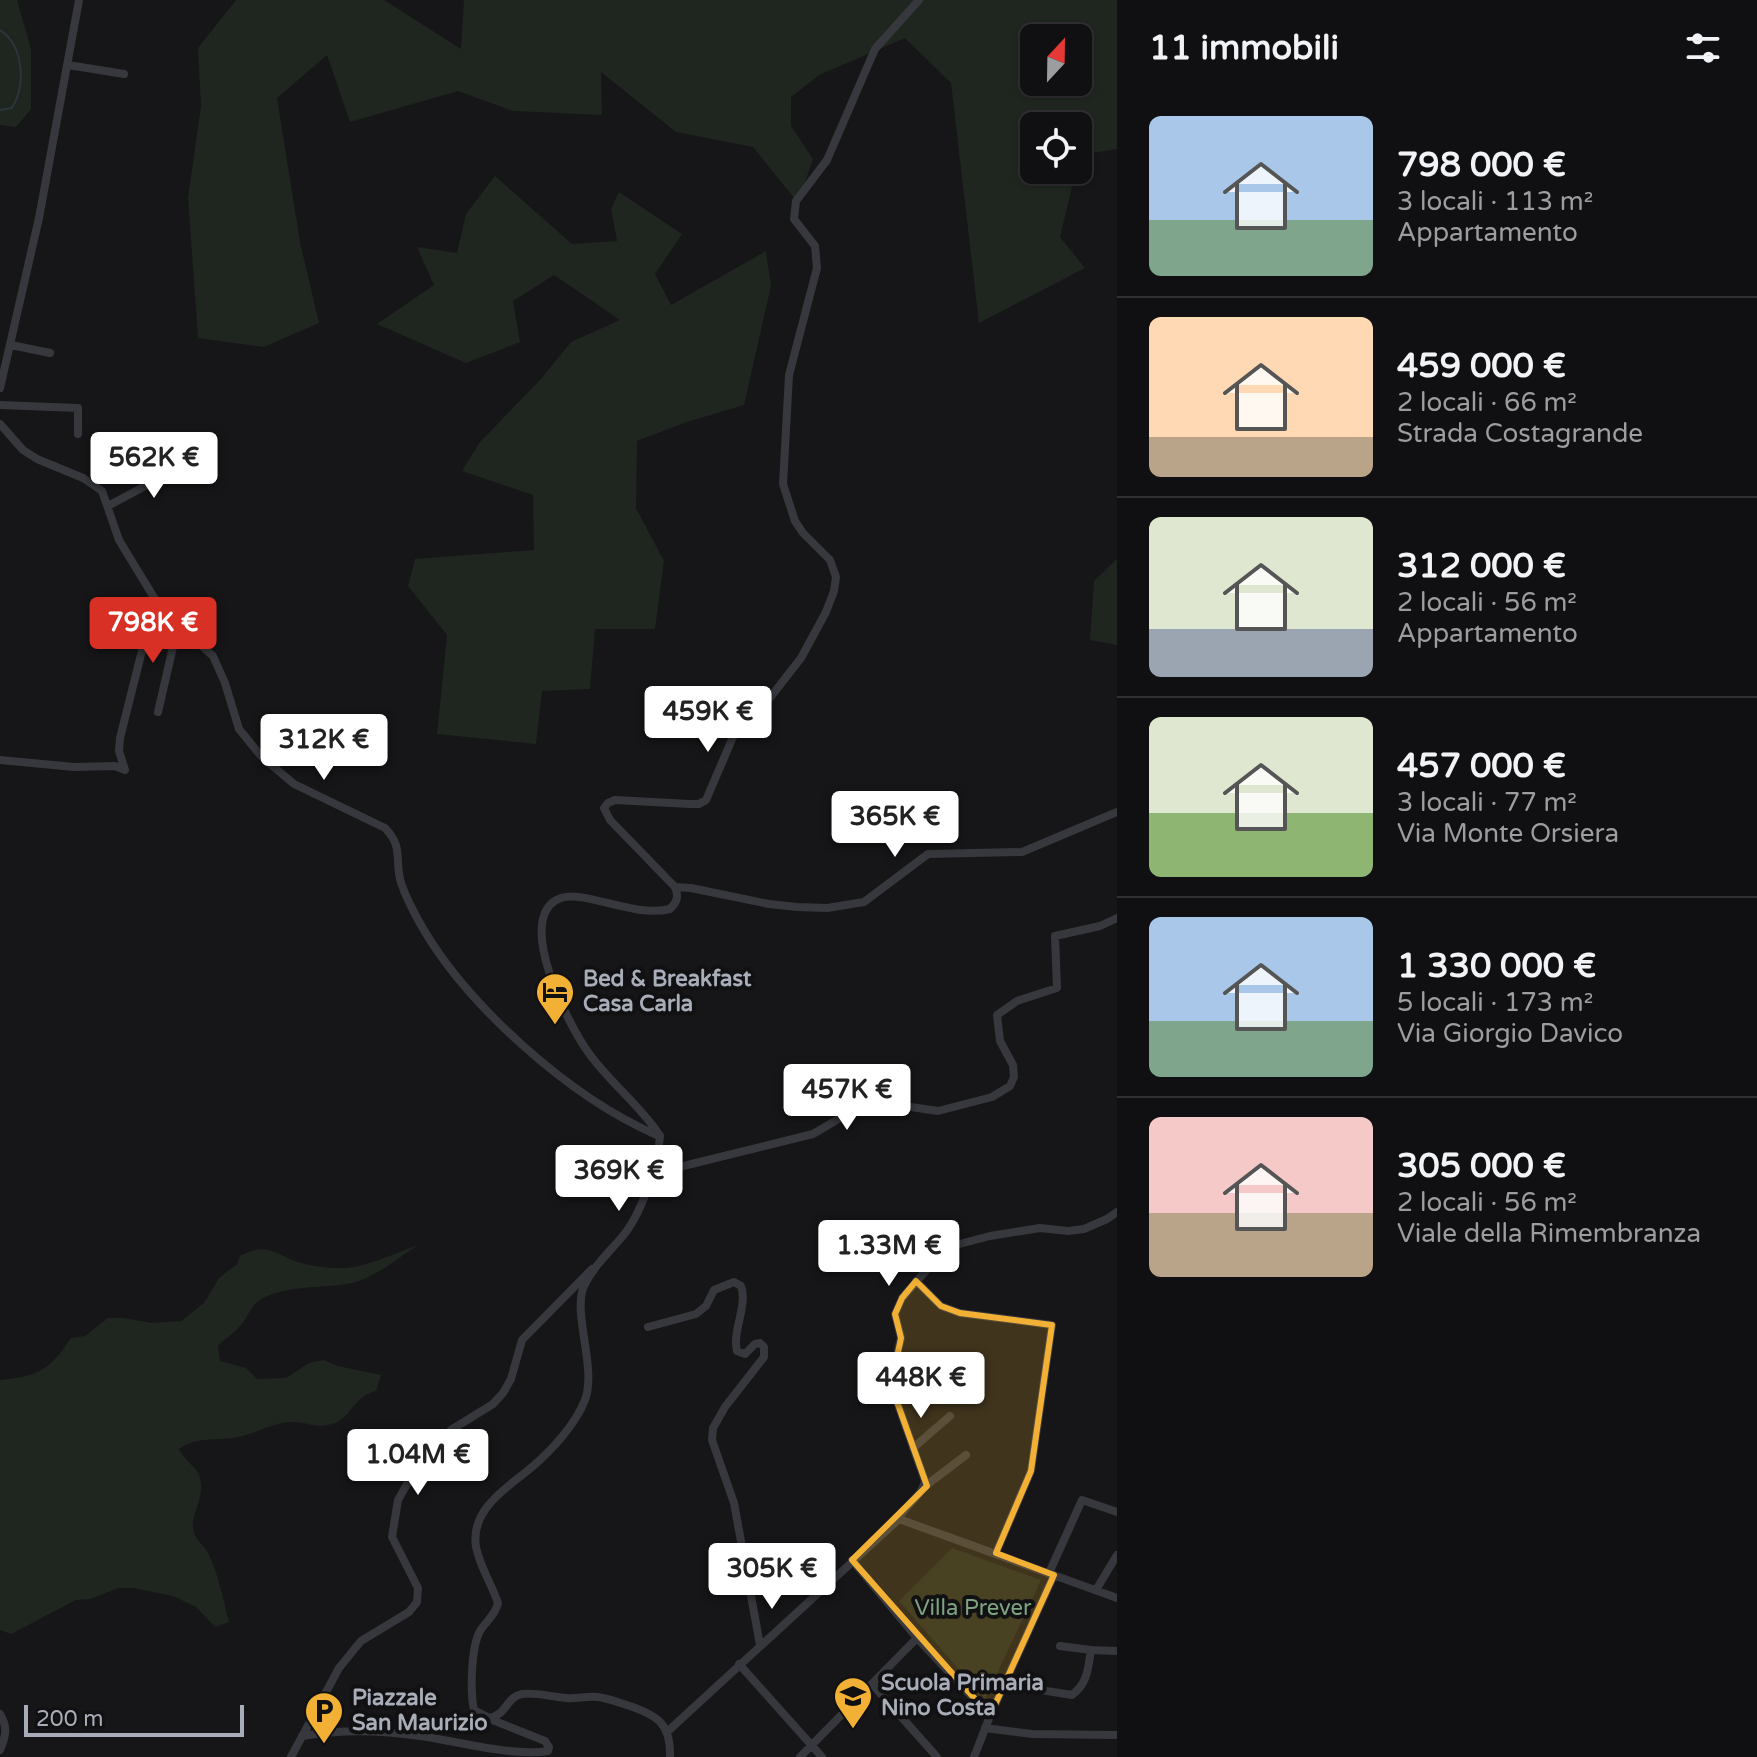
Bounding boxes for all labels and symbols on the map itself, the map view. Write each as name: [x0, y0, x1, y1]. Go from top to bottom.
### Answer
north arrow: [1020, 24, 1092, 96]
pin: 562K €: [89, 432, 219, 500]
pin: 798K €: [88, 597, 218, 665]
pin: 459K €: [643, 686, 773, 754]
pin: 312K €: [259, 714, 389, 782]
pin: 365K €: [830, 791, 960, 859]
place label: Bed & Breakfast Casa Carla: [583, 966, 752, 1017]
hotel icon: Bed & Breakfast Casa Carla: [534, 971, 576, 1026]
pin: 457K €: [782, 1064, 912, 1132]
pin: 369K €: [554, 1145, 684, 1213]
pin: 1.33M €: [815, 1220, 963, 1288]
pin: 448K €: [856, 1352, 986, 1420]
pin: 1.04M €: [344, 1429, 492, 1497]
pin: 305K €: [707, 1543, 837, 1611]
park label: Villa Prever: [915, 1595, 1032, 1621]
place label: Scuola Primaria Nino Costa: [881, 1670, 1044, 1721]
school or university icon: Scuola Primaria Nino Costa: [832, 1675, 874, 1730]
place label: Piazzale San Maurizio: [352, 1685, 488, 1736]
parking icon: Piazzale San Maurizio: [303, 1690, 345, 1745]
scale bar: [24, 1701, 244, 1737]

